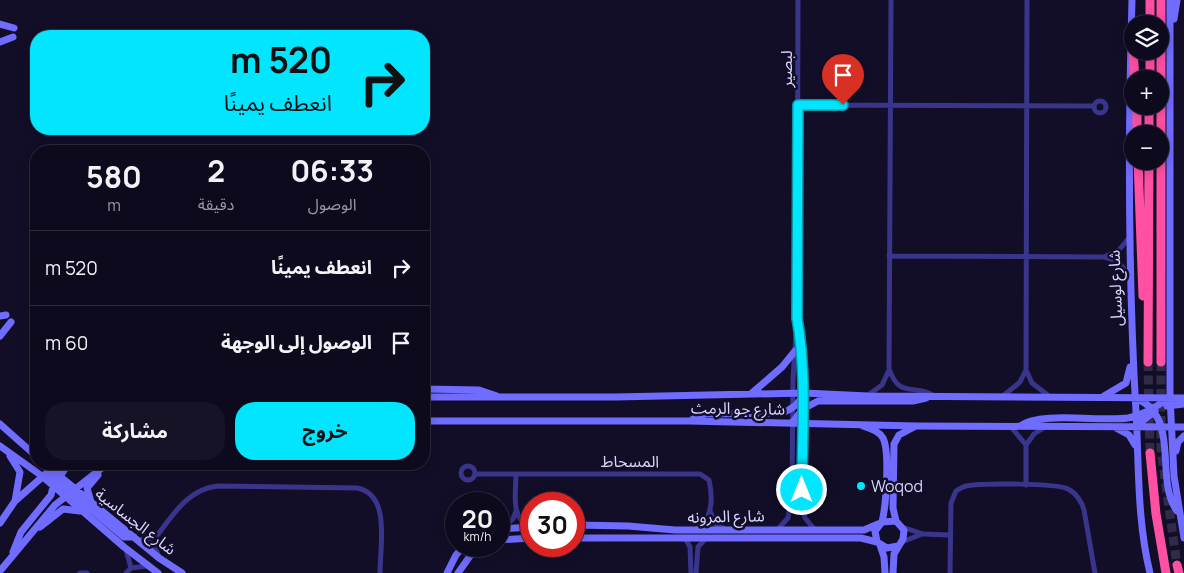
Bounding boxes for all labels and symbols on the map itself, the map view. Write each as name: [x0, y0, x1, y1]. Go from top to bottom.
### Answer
street label: لبصير: [775, 50, 797, 89]
pin: [822, 54, 864, 105]
street label: شارع لوسيل: [1103, 249, 1129, 327]
street label: شارع جو الرمث: [691, 396, 785, 422]
street label: المسحاط: [601, 450, 659, 472]
position arrow: [775, 463, 827, 515]
place label: Woqod: [871, 475, 923, 497]
marker: Woqod: [855, 480, 867, 492]
street label: شارع الجساسية: [90, 482, 181, 561]
speed limit sign: 30: [520, 492, 585, 557]
street label: شارع المرونه: [687, 504, 765, 530]

